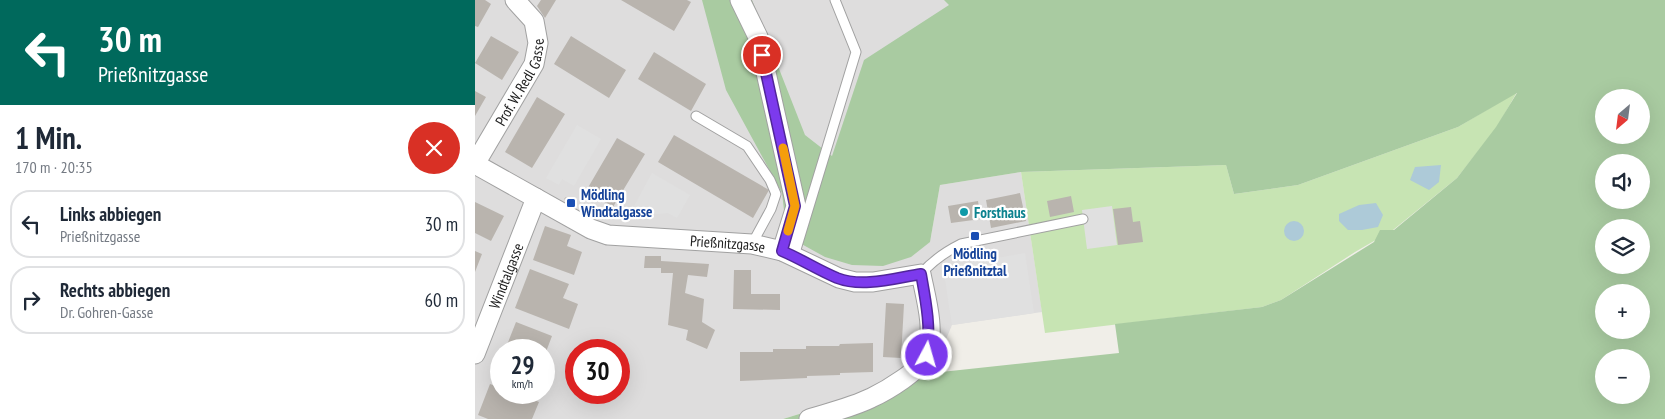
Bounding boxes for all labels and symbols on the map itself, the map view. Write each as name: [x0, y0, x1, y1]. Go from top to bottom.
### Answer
pin: [741, 34, 783, 76]
street label: Prof. W. Redl Gasse: [490, 37, 548, 129]
north arrow: [1595, 89, 1650, 144]
place label: Mödling Windtalgasse: [580, 185, 653, 221]
marker: Mödling Windtalgasse: [565, 197, 577, 209]
place label: Forsthaus: [974, 203, 1026, 222]
marker: Forsthaus: [958, 206, 970, 218]
marker: Mödling Prießnitztal: [969, 230, 981, 242]
street label: Prießnitzgasse: [690, 231, 767, 256]
street label: Windtalgasse: [484, 240, 527, 311]
place label: Mödling Prießnitztal: [943, 244, 1007, 280]
position arrow: [900, 328, 952, 380]
speed limit sign: 30: [565, 339, 630, 404]

